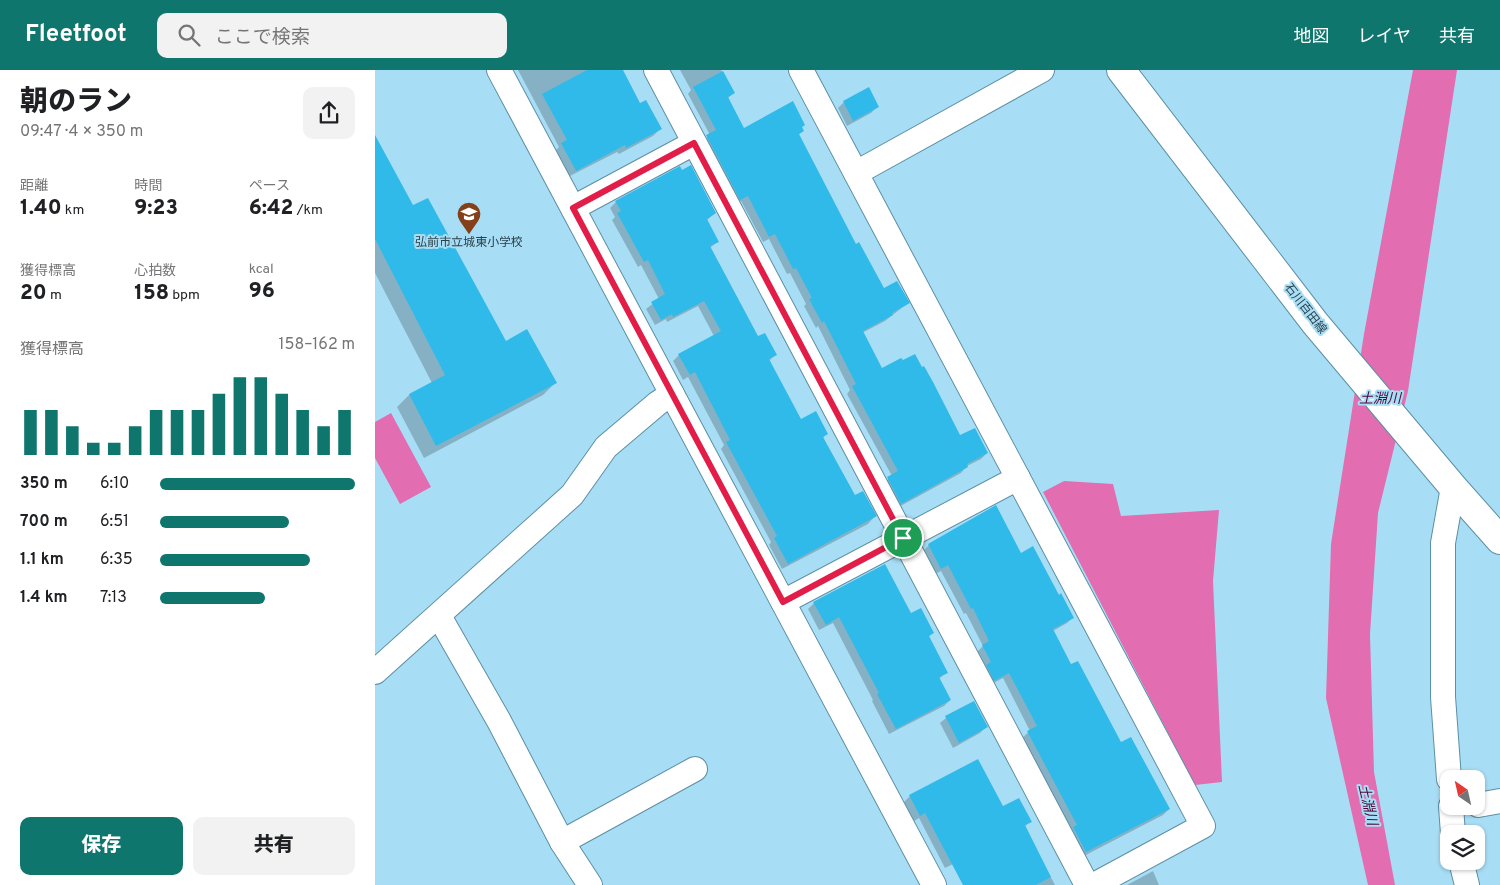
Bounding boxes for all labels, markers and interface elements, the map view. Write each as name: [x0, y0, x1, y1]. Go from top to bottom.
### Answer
search box: [157, 13, 507, 58]
text: Fleetfoot: [25, 20, 127, 50]
icon: search: [175, 21, 203, 49]
text: ここで検索: [215, 26, 310, 50]
text: 地図: [1294, 26, 1330, 49]
text: レイヤ: [1358, 26, 1411, 49]
text: 共有: [1439, 26, 1475, 49]
text: 朝のラン: [20, 85, 132, 121]
button: share: [303, 87, 355, 139]
text: 09:47 · 4 × 350 m: [20, 122, 143, 142]
text: 距離: [20, 178, 48, 195]
text: 時間: [134, 178, 162, 195]
text: ペース: [249, 178, 290, 195]
text: 1.40: [20, 195, 62, 222]
text: 9:23: [134, 195, 178, 222]
text: 6:42: [249, 195, 293, 222]
school or university icon: 弘前市立城東小学校: [456, 201, 482, 235]
text: km: [62, 202, 84, 219]
text: /km: [293, 202, 323, 219]
place label: 弘前市立城東小学校: [415, 235, 523, 251]
text: kcal: [249, 261, 274, 278]
text: 獲得標高: [20, 263, 76, 280]
text: 心拍数: [134, 263, 176, 280]
text: 96: [249, 278, 275, 305]
text: 20: [20, 280, 47, 307]
text: 158: [134, 280, 169, 307]
street label: 石川百田線: [1280, 280, 1330, 338]
text: m: [47, 287, 62, 304]
text: bpm: [169, 287, 200, 304]
text: 158–162 m: [279, 335, 355, 355]
text: 獲得標高: [20, 340, 84, 360]
water label: 土淵川: [1359, 391, 1403, 408]
text: 350 m: [20, 474, 68, 494]
text: 6:10: [100, 474, 129, 494]
text: 700 m: [20, 512, 68, 532]
text: 6:51: [100, 512, 129, 532]
pin: [882, 517, 924, 559]
icon: arrive: [889, 524, 917, 552]
text: 1.1 km: [20, 550, 64, 570]
text: 6:35: [100, 550, 133, 570]
text: 1.4 km: [20, 588, 68, 608]
text: 7:13: [100, 588, 127, 608]
north arrow: [1440, 770, 1485, 815]
map controls: [1440, 770, 1485, 870]
water label: 土淵川: [1354, 783, 1380, 829]
button: 保存: [20, 817, 183, 875]
button: 共有: [193, 817, 355, 875]
button: layers: [1440, 825, 1485, 870]

